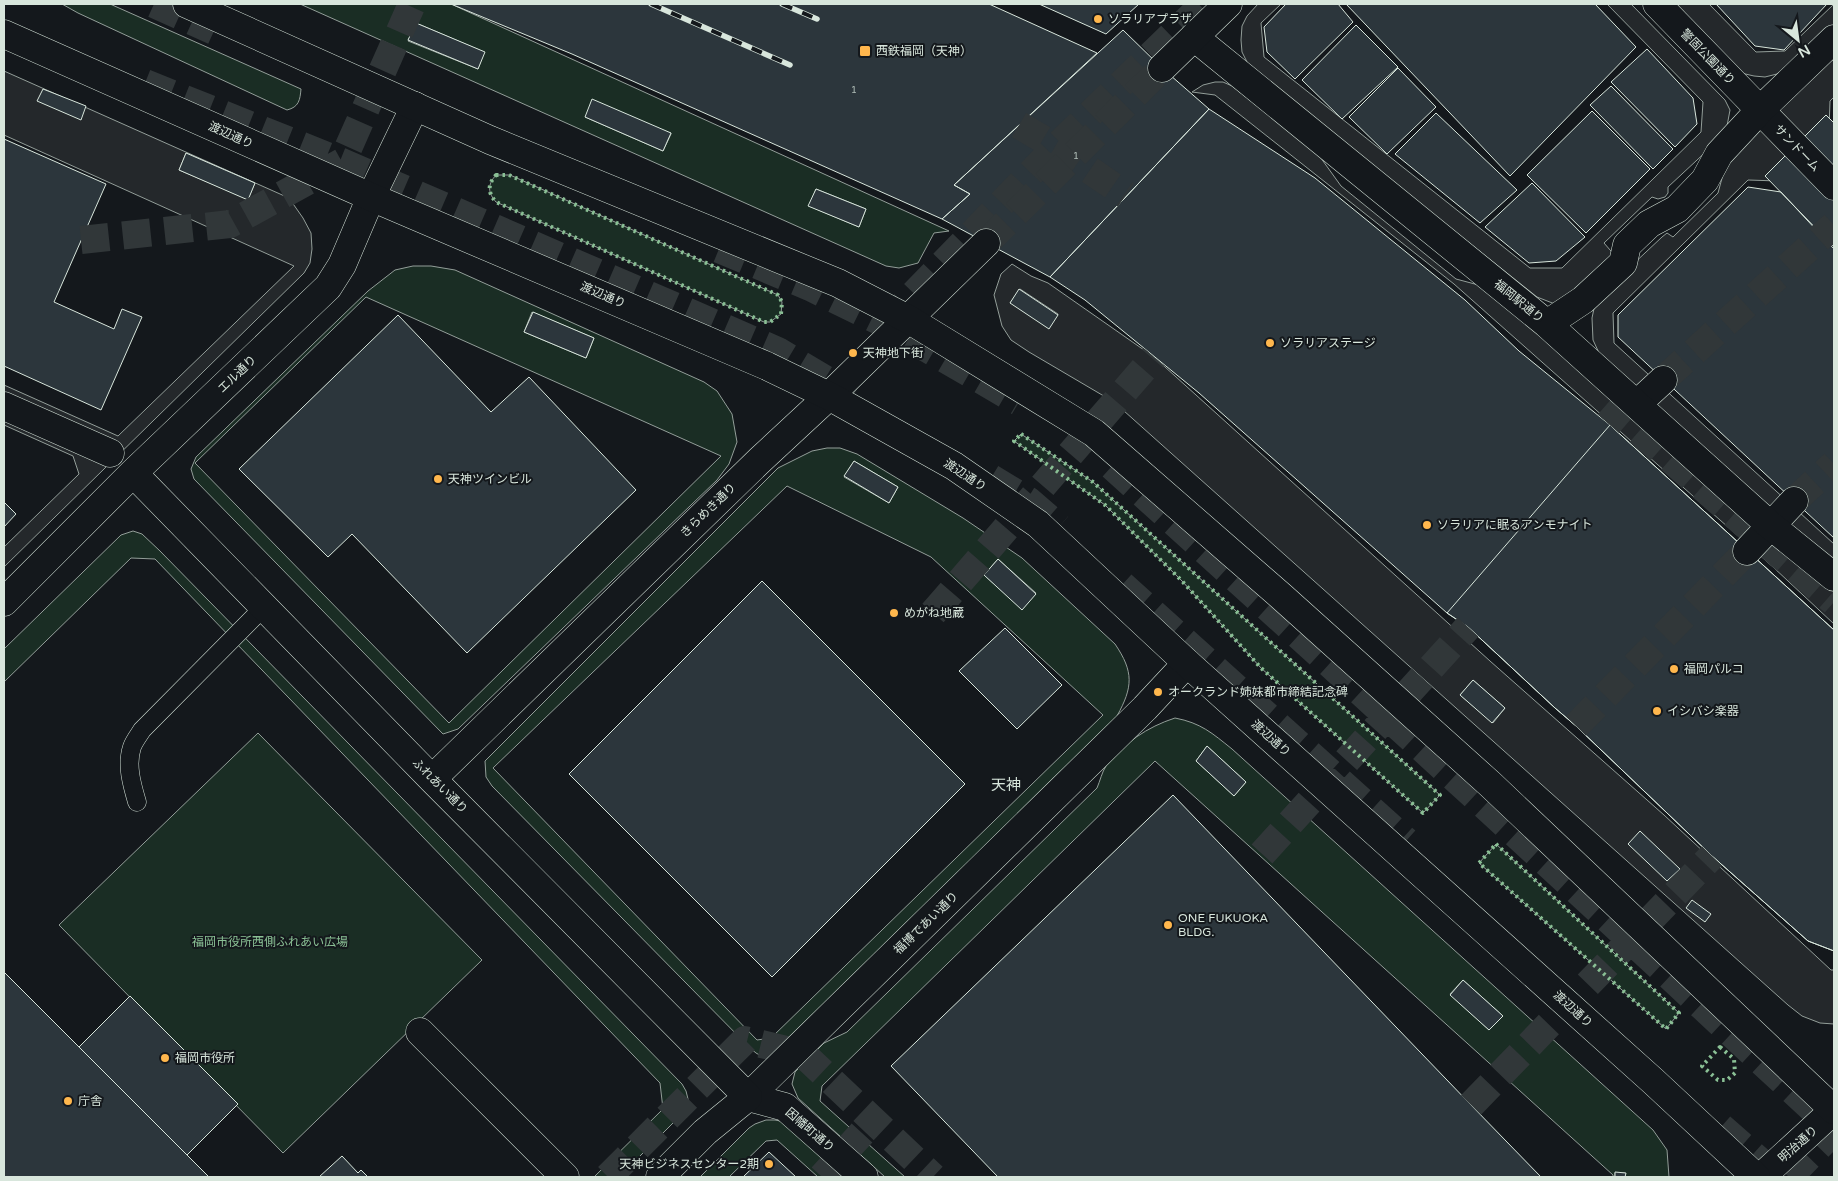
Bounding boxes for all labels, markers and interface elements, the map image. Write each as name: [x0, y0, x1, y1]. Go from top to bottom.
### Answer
place label: ソラリアプラザ: [1108, 12, 1192, 26]
marker: ソラリアプラザ: [1092, 13, 1104, 25]
north arrow: [1773, 15, 1823, 65]
street label: 警固公園通り: [1678, 26, 1738, 88]
text: N: [1795, 41, 1813, 61]
marker: 西鉄福岡（天神）: [858, 44, 872, 58]
place label: 西鉄福岡（天神）: [876, 44, 972, 58]
house number: 1: [851, 84, 857, 96]
street label: 渡辺通り: [206, 119, 256, 151]
street label: サンドーム: [1771, 122, 1823, 174]
house number: 1: [1073, 150, 1079, 162]
street label: 福岡駅通り: [1491, 277, 1547, 325]
street label: 渡辺通り: [578, 279, 628, 311]
place label: ソラリアステージ: [1280, 336, 1376, 350]
marker: ソラリアステージ: [1264, 337, 1276, 349]
place label: 天神地下街: [863, 346, 923, 360]
marker: 天神地下街: [847, 347, 859, 359]
street label: エル通り: [215, 352, 259, 396]
street label: 渡辺通り: [941, 456, 989, 494]
place label: 天神ツインビル: [448, 472, 532, 486]
marker: 天神ツインビル: [432, 473, 444, 485]
street label: きらめき通り: [677, 480, 739, 540]
place label: ソラリアに眠るアンモナイト: [1437, 518, 1593, 532]
marker: ソラリアに眠るアンモナイト: [1421, 519, 1433, 531]
place label: めがね地蔵: [904, 606, 964, 620]
marker: めがね地蔵: [888, 607, 900, 619]
place label: 福岡パルコ: [1684, 662, 1744, 676]
marker: 福岡パルコ: [1668, 663, 1680, 675]
place label: オークランド姉妹都市締結記念碑: [1168, 685, 1348, 699]
marker: オークランド姉妹都市締結記念碑: [1152, 686, 1164, 698]
place label: イシバシ楽器: [1667, 704, 1739, 718]
marker: イシバシ楽器: [1651, 705, 1663, 717]
street label: 渡辺通り: [1248, 717, 1294, 759]
street label: ふれあい通り: [410, 756, 470, 816]
district label: 天神: [991, 776, 1021, 794]
street label: 福博であい通り: [891, 889, 961, 957]
place label: ONE FUKUOKA BLDG.: [1178, 911, 1268, 939]
marker: ONE FUKUOKA BLDG.: [1162, 919, 1174, 931]
park label: 福岡市役所西側ふれあい広場: [192, 935, 348, 949]
street label: 渡辺通り: [1550, 988, 1596, 1030]
place label: 福岡市役所: [175, 1051, 235, 1065]
marker: 福岡市役所: [159, 1052, 171, 1064]
place label: 庁舎: [78, 1094, 102, 1108]
marker: 庁舎: [62, 1095, 74, 1107]
street label: 因幡町通り: [783, 1105, 837, 1155]
street label: 明治通り: [1775, 1123, 1821, 1165]
place label: 天神ビジネスセンター2期: [619, 1157, 759, 1171]
marker: 天神ビジネスセンター2期: [763, 1158, 775, 1170]

